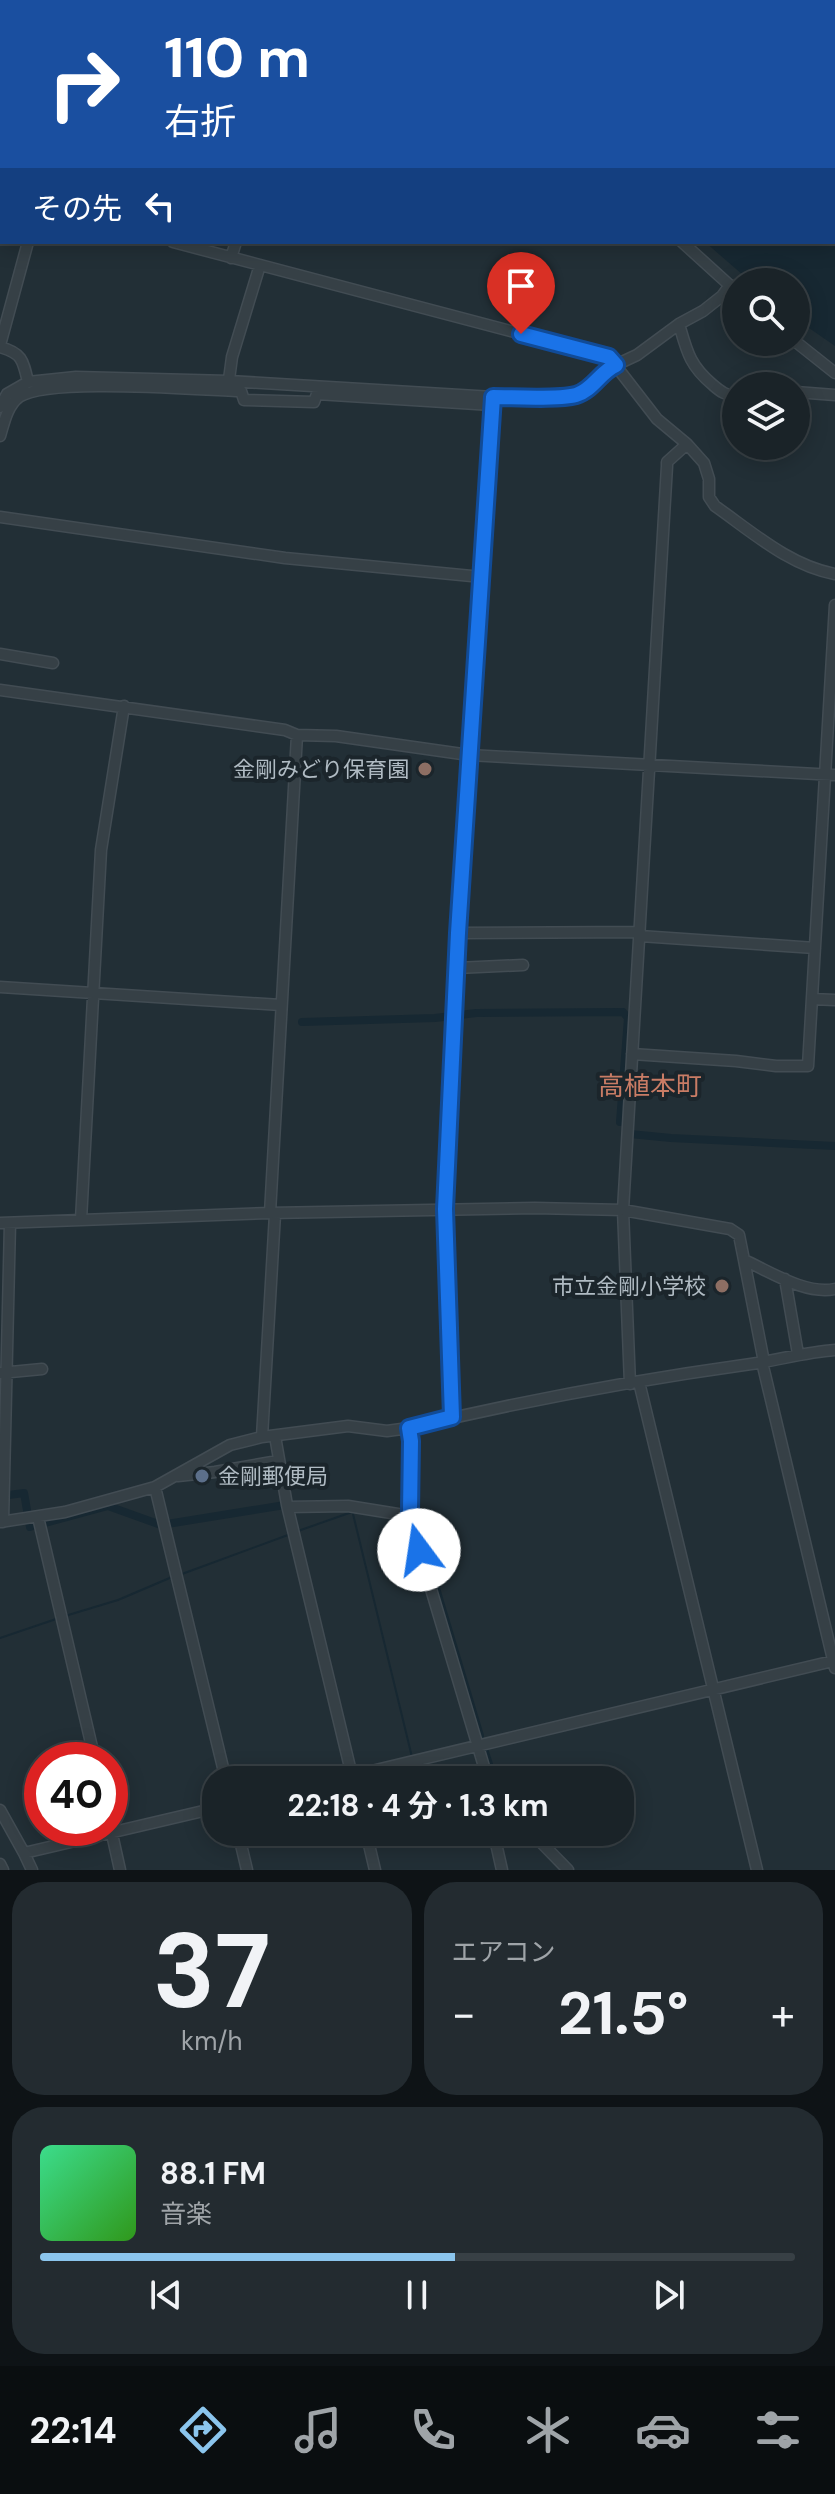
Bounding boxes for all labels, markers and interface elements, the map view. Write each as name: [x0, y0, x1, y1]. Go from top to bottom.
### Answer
text: 110 m: [164, 21, 310, 94]
icon: right: [32, 32, 136, 136]
text: 右折: [164, 98, 236, 145]
icon: left: [138, 184, 182, 228]
text: その先: [32, 189, 122, 228]
pin: [487, 252, 555, 334]
icon: arrive: [499, 264, 543, 308]
map controls: [722, 268, 810, 460]
button: search: [722, 268, 810, 356]
button: layers: [722, 372, 810, 460]
place label: 金剛みどり保育園: [233, 755, 409, 784]
marker: 金剛みどり保育園: [416, 760, 434, 778]
district label: 高植本町: [598, 1069, 702, 1103]
place label: 市立金剛小学校: [552, 1272, 706, 1301]
marker: 市立金剛小学校: [713, 1277, 731, 1295]
place label: 金剛郵便局: [218, 1462, 328, 1491]
marker: 金剛郵便局: [193, 1467, 211, 1485]
position arrow: [377, 1508, 461, 1592]
speed limit sign: 40: [24, 1742, 128, 1846]
text: 22:18 · 4 分 · 1.3 km: [287, 1786, 549, 1825]
text: 37: [153, 1904, 271, 2039]
text: エアコン: [452, 1935, 556, 1969]
text: 21.5°: [558, 1974, 689, 2053]
text: −: [452, 1985, 476, 2043]
text: +: [771, 1985, 795, 2043]
text: km/h: [181, 2024, 242, 2058]
text: 88.1 FM: [160, 2154, 266, 2193]
text: 音楽: [160, 2197, 212, 2231]
icon: previous: [144, 2273, 188, 2317]
icon: pause: [395, 2273, 439, 2317]
icon: next: [647, 2273, 691, 2317]
icon: directions: [175, 2402, 231, 2458]
icon: music: [290, 2402, 346, 2458]
icon: phone: [405, 2402, 461, 2458]
icon: climate: [520, 2402, 576, 2458]
icon: car: [635, 2402, 691, 2458]
icon: filters: [750, 2402, 806, 2458]
text: 22:14: [29, 2407, 117, 2454]

